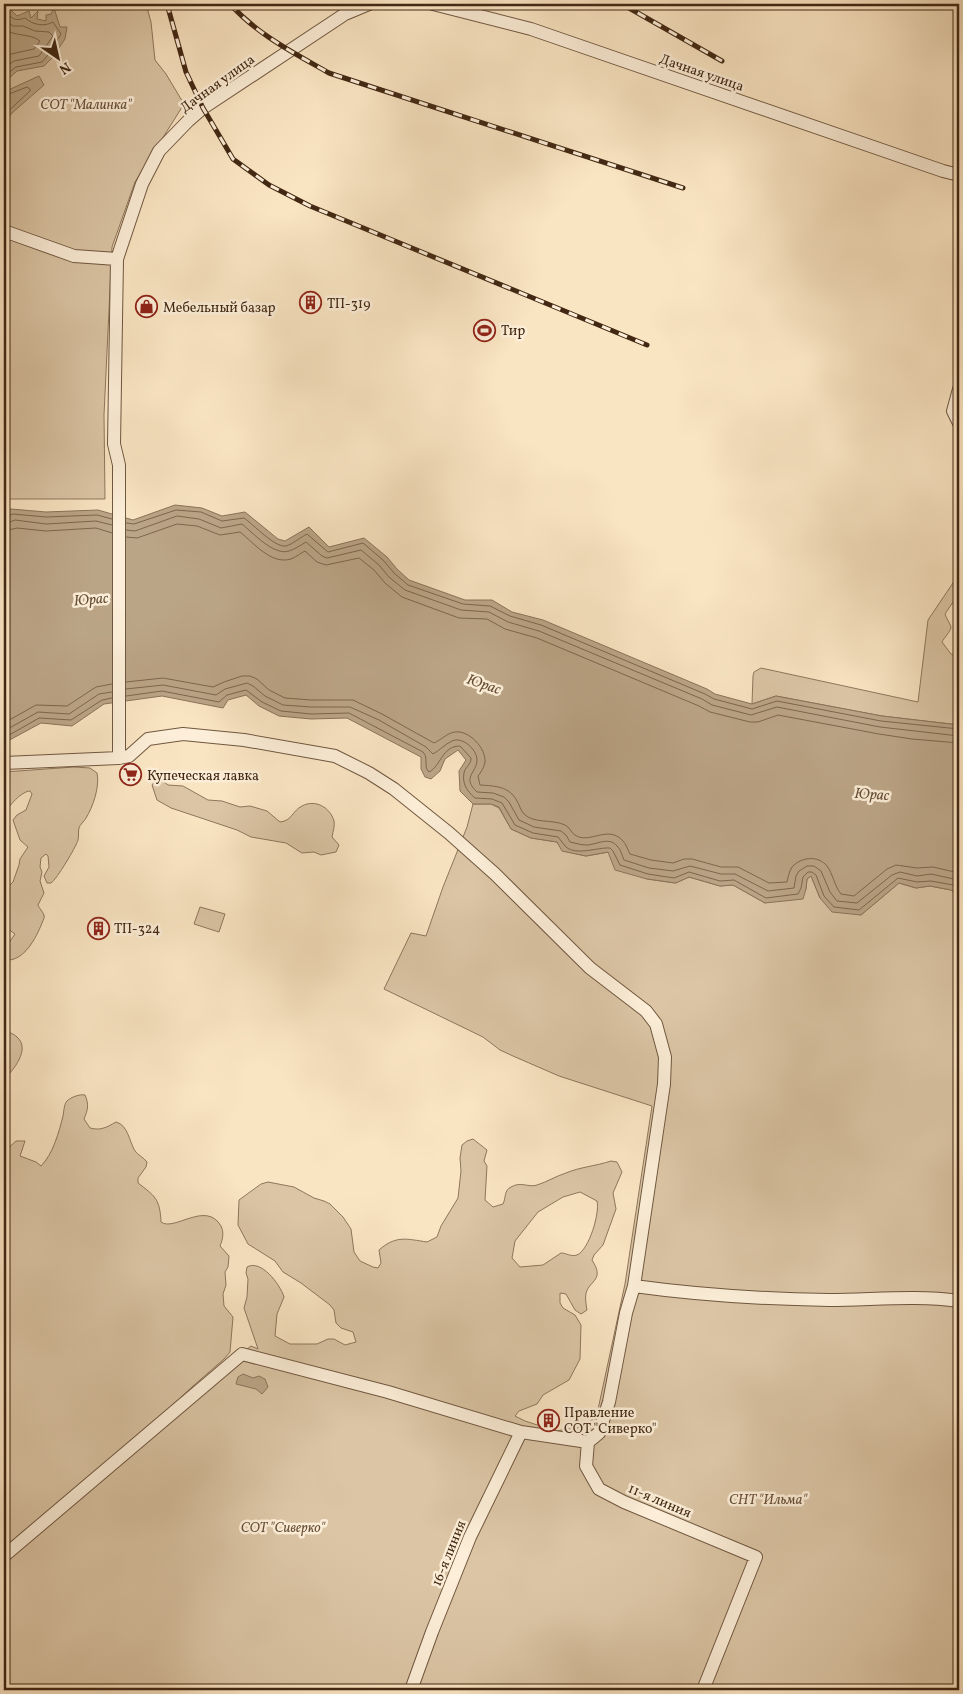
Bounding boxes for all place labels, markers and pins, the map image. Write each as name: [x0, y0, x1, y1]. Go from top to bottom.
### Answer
building icon: ТП-319: [299, 291, 323, 315]
shop icon: Мебельный базар: [135, 295, 159, 319]
place label: ТП-319: [327, 295, 371, 314]
place label: Мебельный базар: [163, 299, 276, 318]
sports icon: Тир: [473, 318, 497, 342]
place label: Тир: [501, 322, 525, 341]
supermarket icon: Купеческая лавка: [119, 763, 143, 787]
place label: Купеческая лавка: [147, 767, 259, 786]
building icon: ТП-324: [86, 916, 110, 940]
place label: ТП-324: [114, 920, 160, 939]
place label: Правление СОТ "Сиверко": [564, 1404, 657, 1439]
building icon: Правление СОТ "Сиверко": [536, 1408, 560, 1432]

